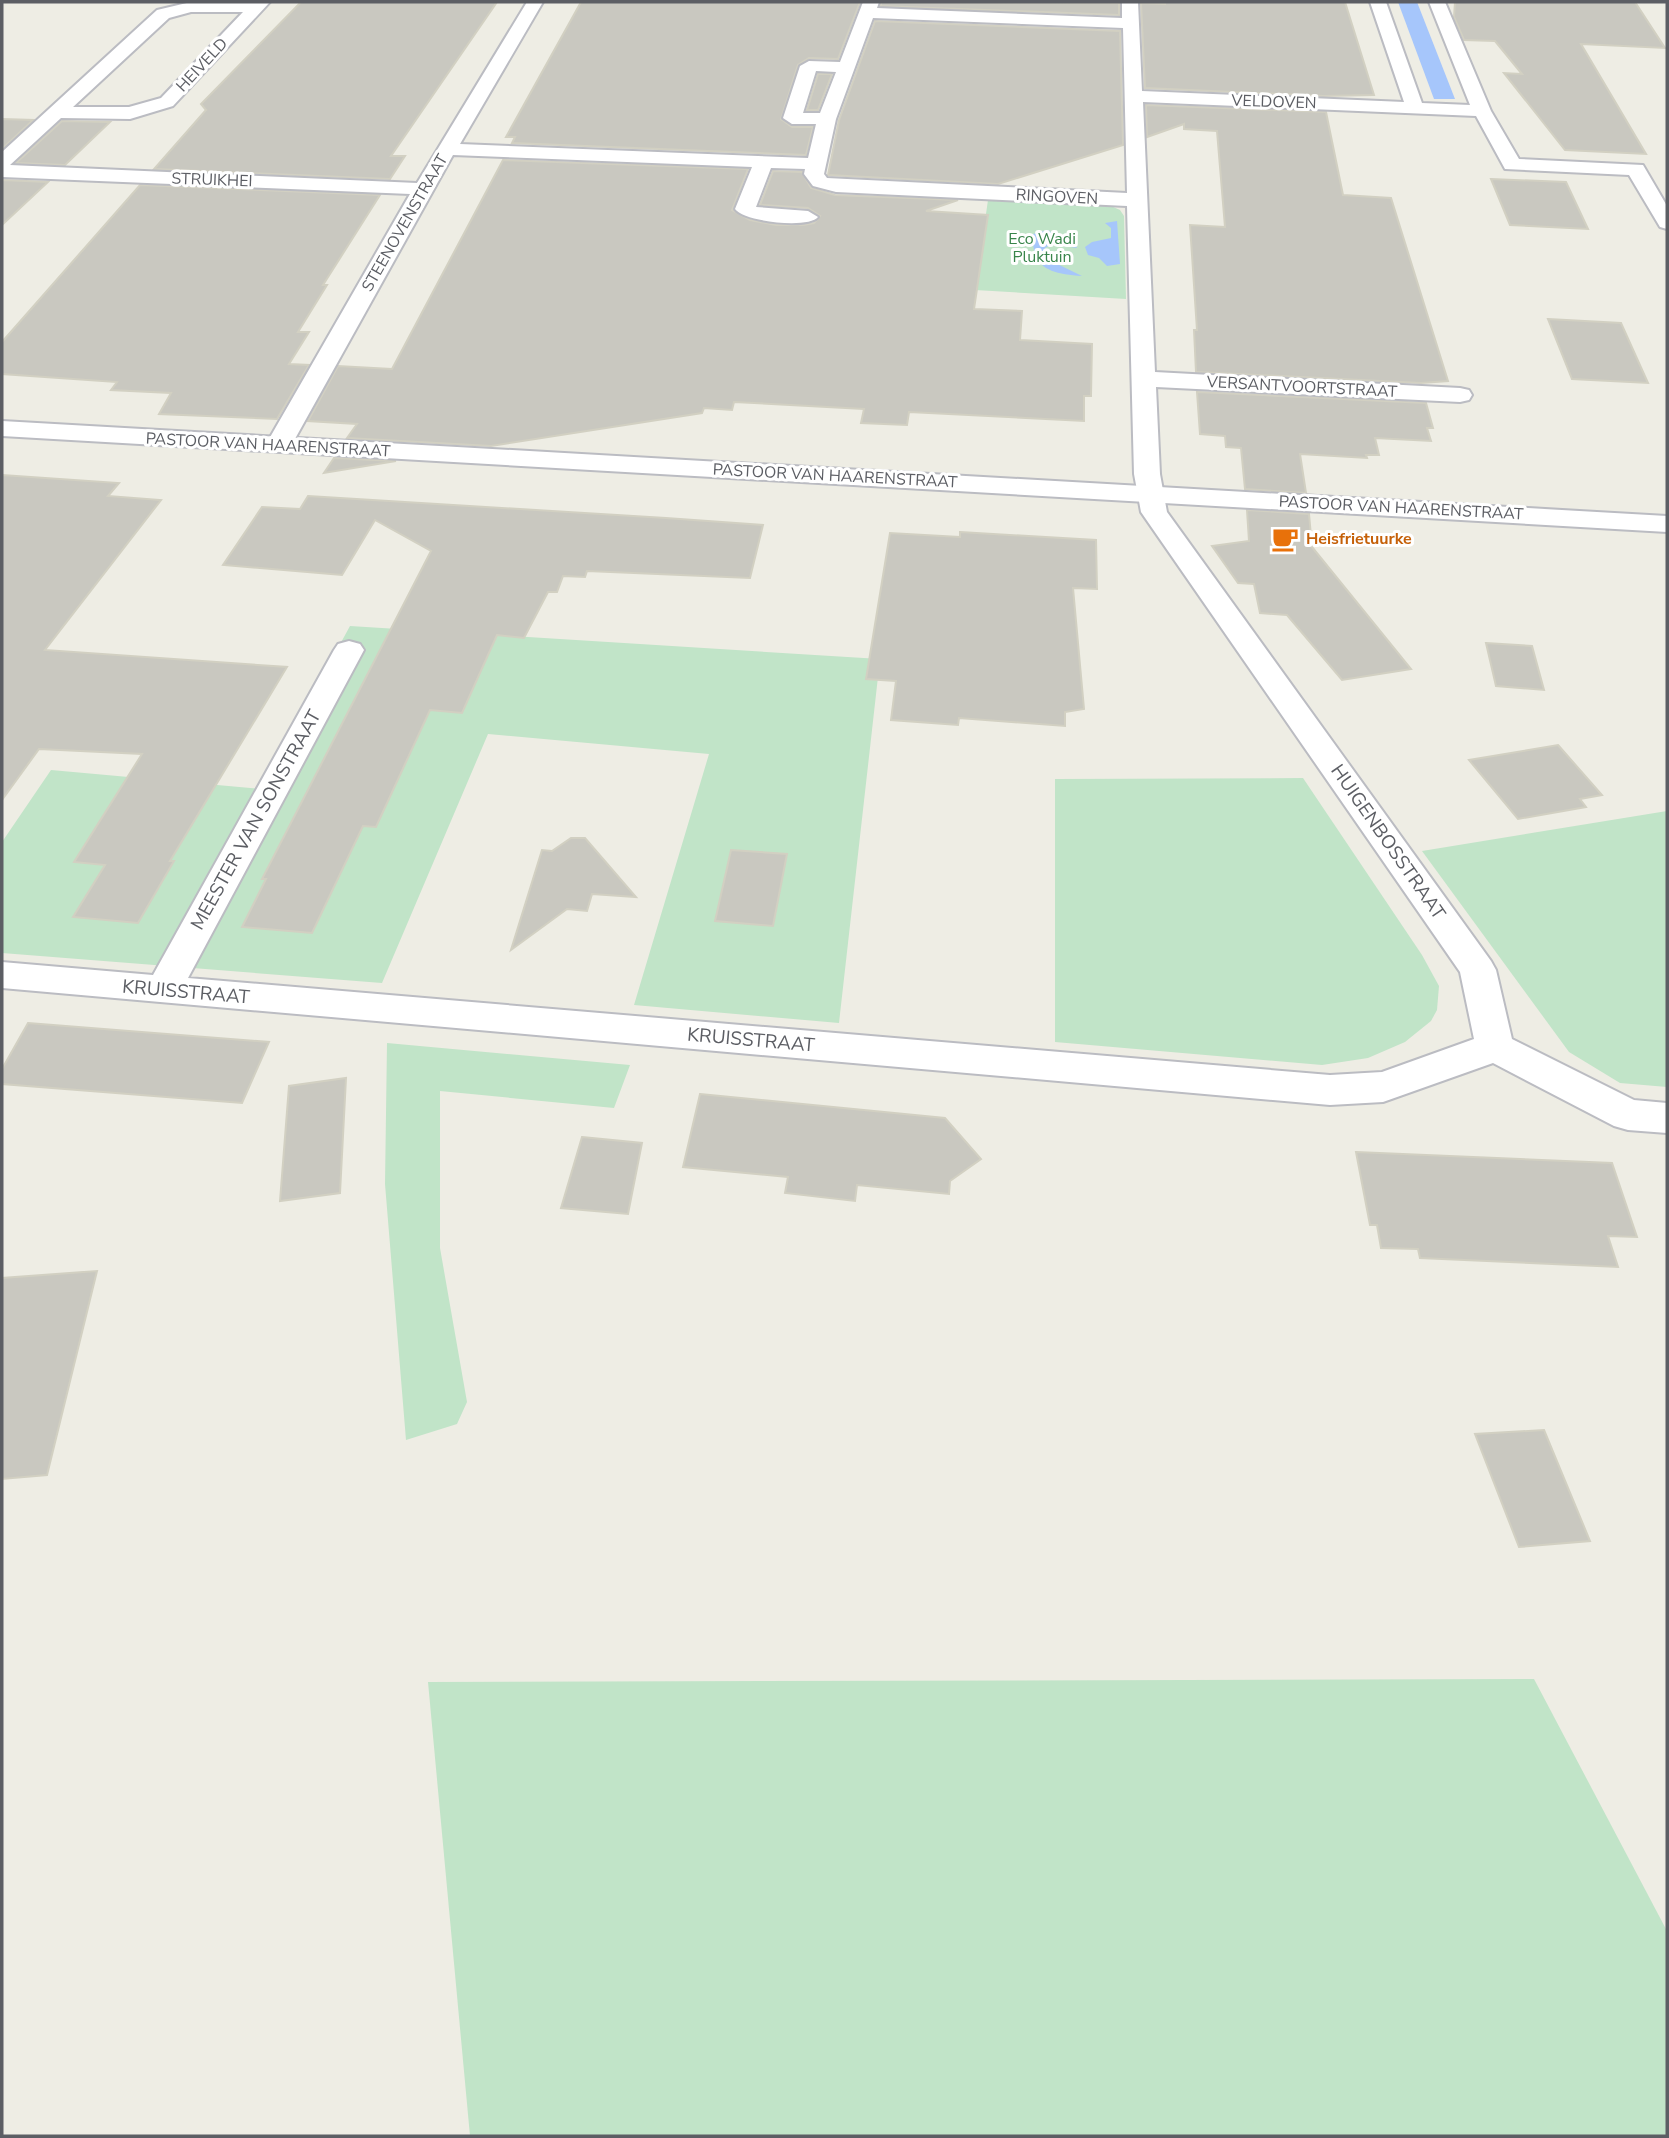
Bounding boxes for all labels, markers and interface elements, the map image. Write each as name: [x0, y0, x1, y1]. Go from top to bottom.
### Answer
street label: HEIVELD: [171, 33, 233, 97]
street label: VELDOVEN: [1230, 89, 1317, 114]
street label: STEENOVENSTRAAT: [357, 150, 454, 296]
street label: STRUIKHEI: [171, 168, 253, 192]
street label: RINGOVEN: [1015, 184, 1099, 210]
park label: Eco Wadi Pluktuin: [1008, 228, 1076, 268]
street label: VERSANTVOORTSTRAAT: [1205, 371, 1398, 403]
street label: PASTOOR VAN HAARENSTRAAT: [145, 428, 391, 462]
street label: PASTOOR VAN HAARENSTRAAT: [712, 459, 958, 493]
street label: PASTOOR VAN HAARENSTRAAT: [1278, 491, 1524, 525]
cafe icon: Heisfrietuurke: [1270, 524, 1300, 554]
place label: Heisfrietuurke: [1306, 528, 1412, 550]
street label: MEESTER VAN SONSTRAAT: [185, 705, 328, 935]
street label: HUIGENBOSSTRAAT: [1325, 759, 1452, 925]
street label: KRUISSTRAAT: [121, 973, 251, 1011]
street label: KRUISSTRAAT: [686, 1021, 816, 1059]

